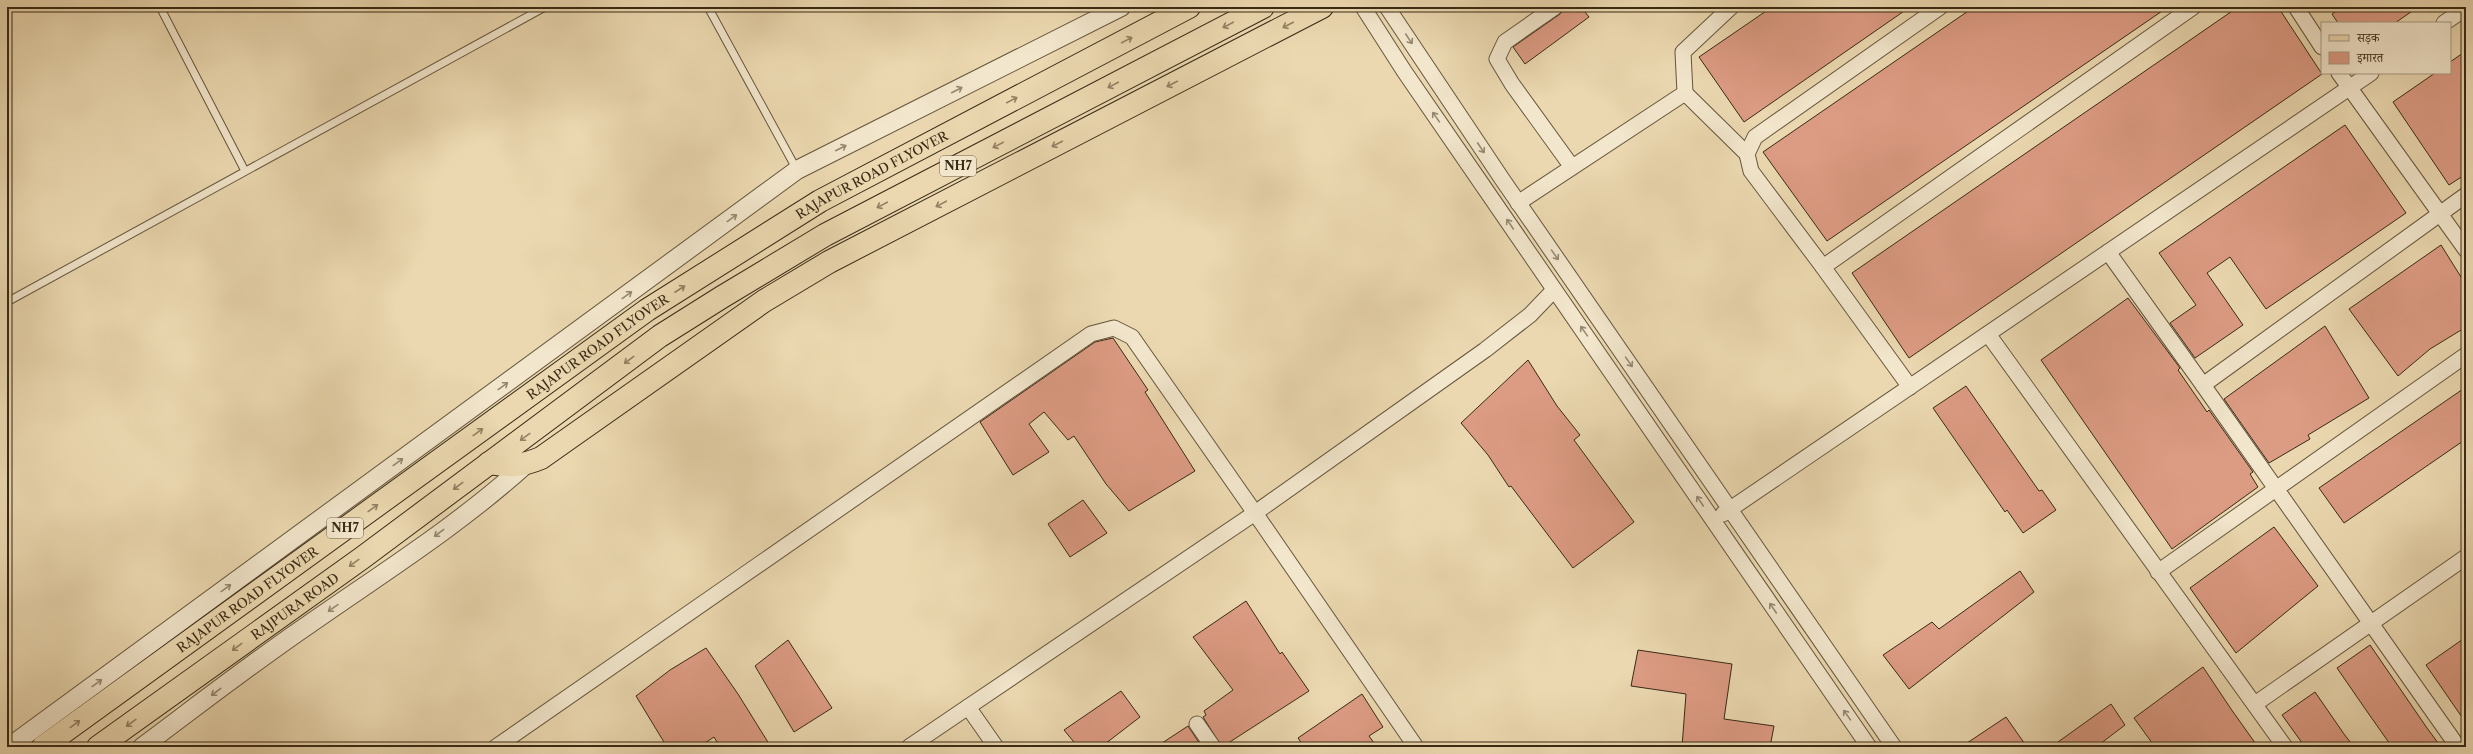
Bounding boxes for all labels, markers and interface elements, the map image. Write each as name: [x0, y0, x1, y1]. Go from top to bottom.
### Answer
one-way arrow: [1223, 22, 1235, 29]
one-way arrow: [1282, 22, 1294, 29]
legend: [2321, 22, 2451, 74]
text: सड़क: [2356, 30, 2381, 45]
one-way arrow: [1405, 34, 1413, 45]
one-way arrow: [1121, 36, 1133, 43]
text: इमारत: [2356, 50, 2384, 65]
one-way arrow: [1166, 81, 1178, 89]
one-way arrow: [1107, 82, 1119, 89]
one-way arrow: [951, 86, 963, 93]
one-way arrow: [1006, 96, 1018, 104]
one-way arrow: [1432, 112, 1440, 123]
street label: RAJAPUR ROAD FLYOVER: [793, 127, 952, 222]
one-way arrow: [1051, 141, 1063, 148]
one-way arrow: [992, 142, 1004, 149]
one-way arrow: [1477, 142, 1485, 153]
one-way arrow: [834, 144, 846, 151]
road number: NH7: [940, 156, 976, 176]
one-way arrow: [935, 201, 947, 208]
one-way arrow: [877, 202, 889, 209]
one-way arrow: [726, 214, 737, 222]
one-way arrow: [1506, 219, 1514, 230]
one-way arrow: [1551, 249, 1559, 260]
one-way arrow: [674, 284, 686, 292]
street label: RAJAPUR ROAD FLYOVER: [523, 290, 673, 403]
one-way arrow: [621, 291, 632, 299]
one-way arrow: [1580, 326, 1588, 337]
one-way arrow: [624, 355, 635, 364]
one-way arrow: [1625, 356, 1633, 367]
one-way arrow: [498, 381, 509, 390]
one-way arrow: [472, 428, 483, 436]
one-way arrow: [519, 433, 530, 441]
one-way arrow: [393, 458, 404, 466]
one-way arrow: [453, 482, 464, 490]
one-way arrow: [1696, 495, 1704, 506]
one-way arrow: [367, 504, 378, 512]
road number: NH7: [327, 518, 363, 538]
one-way arrow: [434, 528, 445, 537]
street label: RAJAPUR ROAD FLYOVER: [173, 542, 322, 656]
one-way arrow: [348, 559, 359, 567]
street label: RAJPURA ROAD: [248, 569, 342, 643]
one-way arrow: [220, 584, 231, 593]
one-way arrow: [1769, 603, 1777, 614]
one-way arrow: [328, 604, 339, 612]
one-way arrow: [231, 643, 242, 651]
one-way arrow: [92, 678, 103, 687]
one-way arrow: [211, 688, 222, 696]
one-way arrow: [1843, 710, 1851, 721]
one-way arrow: [126, 719, 137, 727]
one-way arrow: [69, 720, 80, 728]

